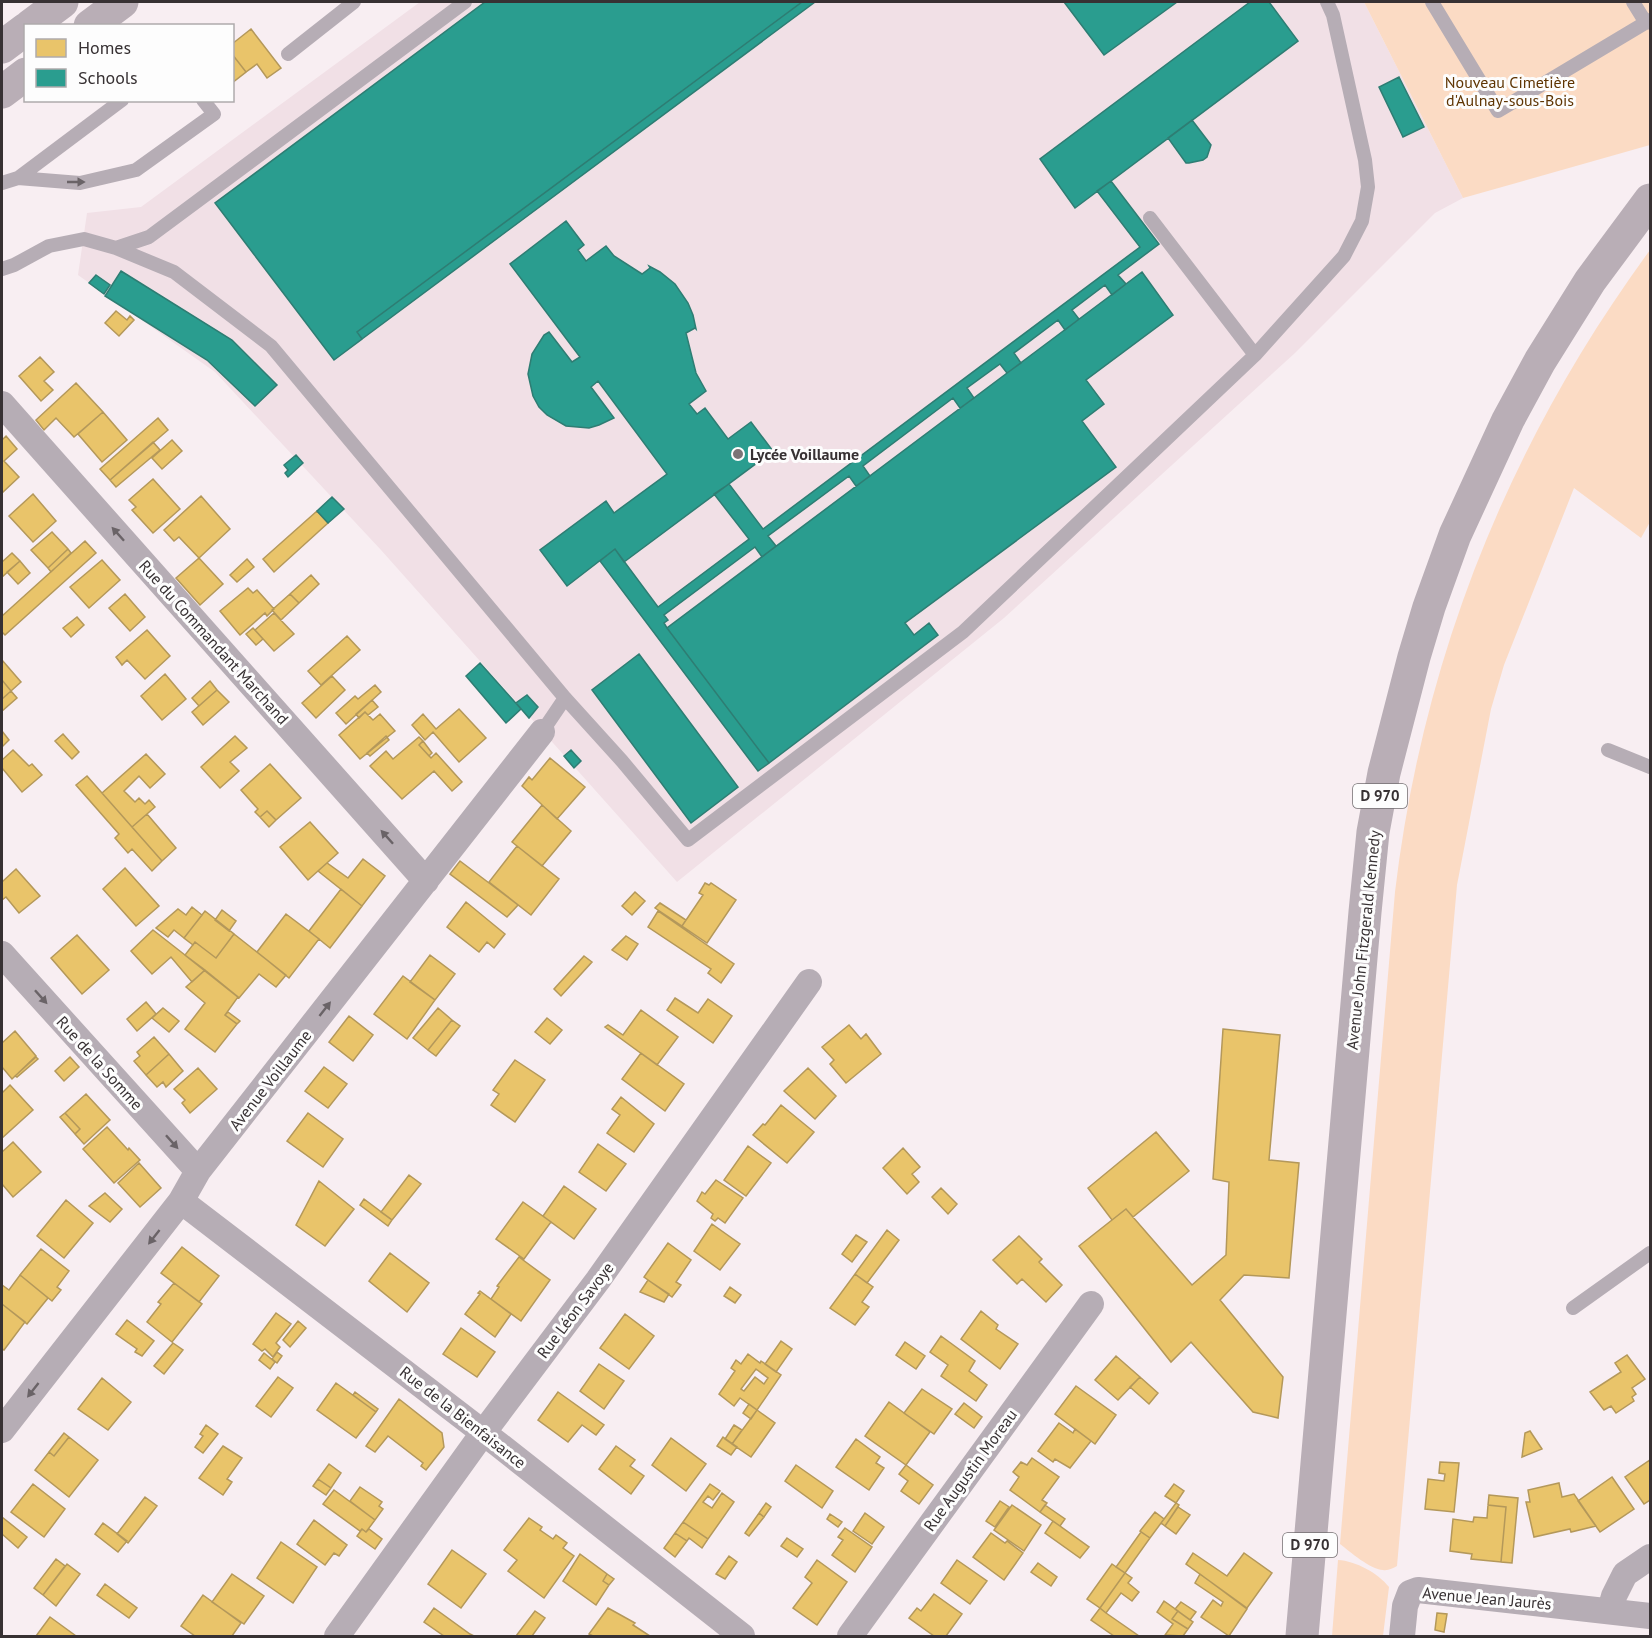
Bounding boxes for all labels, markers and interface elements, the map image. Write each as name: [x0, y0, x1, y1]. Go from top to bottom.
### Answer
legend: [24, 24, 234, 102]
text: Homes: [78, 36, 131, 59]
text: Schools: [78, 66, 138, 89]
park label: Nouveau Cimetière d'Aulnay-sous-Bois: [1445, 72, 1575, 110]
one-way arrow: [66, 177, 85, 187]
place label: Lycée Voillaume: [750, 444, 859, 464]
marker: Lycée Voillaume: [731, 447, 745, 461]
one-way arrow: [111, 527, 125, 542]
street label: Rue du Commandant Marchand: [135, 556, 293, 728]
road number: D 970: [1353, 784, 1407, 808]
street label: Avenue John Fitzgerald Kennedy: [1342, 829, 1385, 1051]
one-way arrow: [381, 830, 394, 845]
one-way arrow: [34, 989, 47, 1004]
one-way arrow: [319, 1002, 331, 1018]
street label: Rue de la Somme: [53, 1012, 147, 1114]
street label: Avenue Voillaume: [225, 1026, 315, 1134]
one-way arrow: [165, 1134, 178, 1149]
one-way arrow: [148, 1229, 160, 1244]
street label: Rue Léon Savoye: [532, 1258, 618, 1362]
street label: Rue de la Bienfaisance: [396, 1362, 530, 1472]
one-way arrow: [27, 1382, 40, 1398]
street label: Rue Augustin Moreau: [919, 1405, 1021, 1535]
road number: D 970: [1283, 1533, 1337, 1557]
street label: Avenue Jean Jaurès: [1422, 1582, 1553, 1614]

